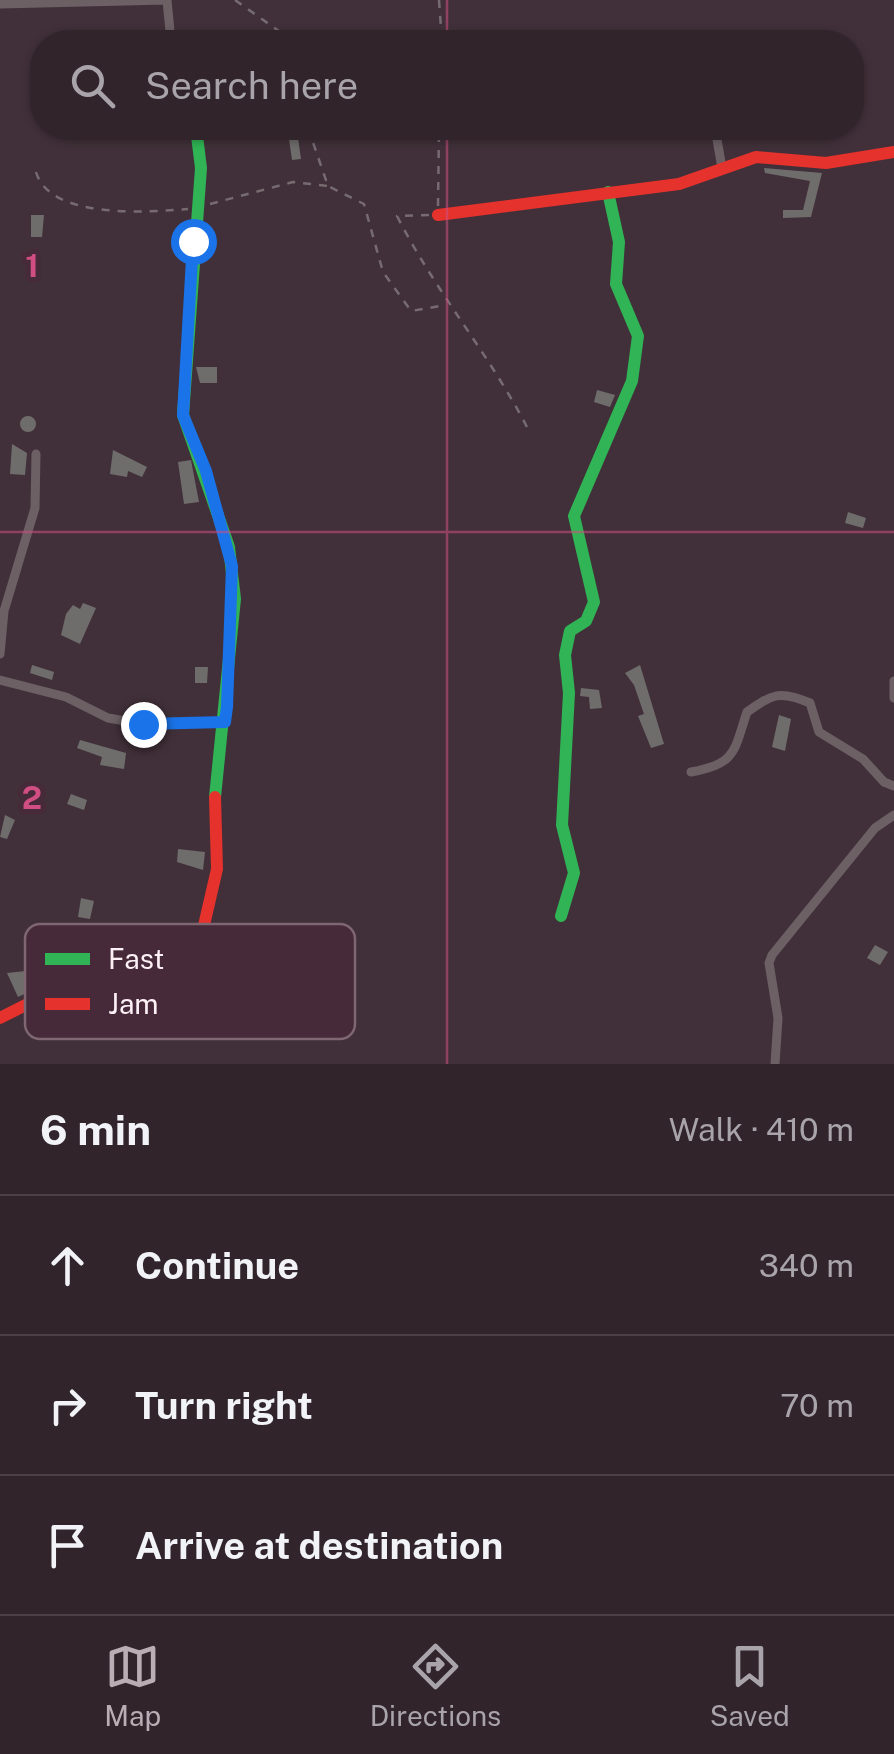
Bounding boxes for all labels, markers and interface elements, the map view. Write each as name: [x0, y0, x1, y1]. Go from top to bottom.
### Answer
search box: [30, 30, 864, 140]
icon: search: [65, 58, 120, 113]
text: Search here: [145, 63, 358, 108]
route start: [171, 219, 217, 265]
text: 1: [25, 247, 39, 284]
route end: [121, 702, 167, 748]
text: 2: [22, 779, 42, 816]
legend: [25, 924, 355, 1039]
text: Fast: [108, 942, 164, 975]
text: Jam: [108, 987, 159, 1020]
text: 6 min: [40, 1105, 151, 1154]
text: Walk · 410 m: [669, 1111, 854, 1148]
icon: ahead: [40, 1238, 95, 1293]
text: Continue: [135, 1243, 299, 1288]
text: 340 m: [759, 1247, 854, 1284]
icon: right: [40, 1378, 95, 1433]
text: Turn right: [135, 1383, 313, 1428]
text: 70 m: [780, 1387, 854, 1424]
icon: arrive: [40, 1518, 95, 1573]
text: Arrive at destination: [135, 1523, 503, 1568]
tab: Map: [104, 1639, 161, 1732]
tab: Directions: [370, 1639, 501, 1732]
tab: Saved: [710, 1639, 790, 1732]

